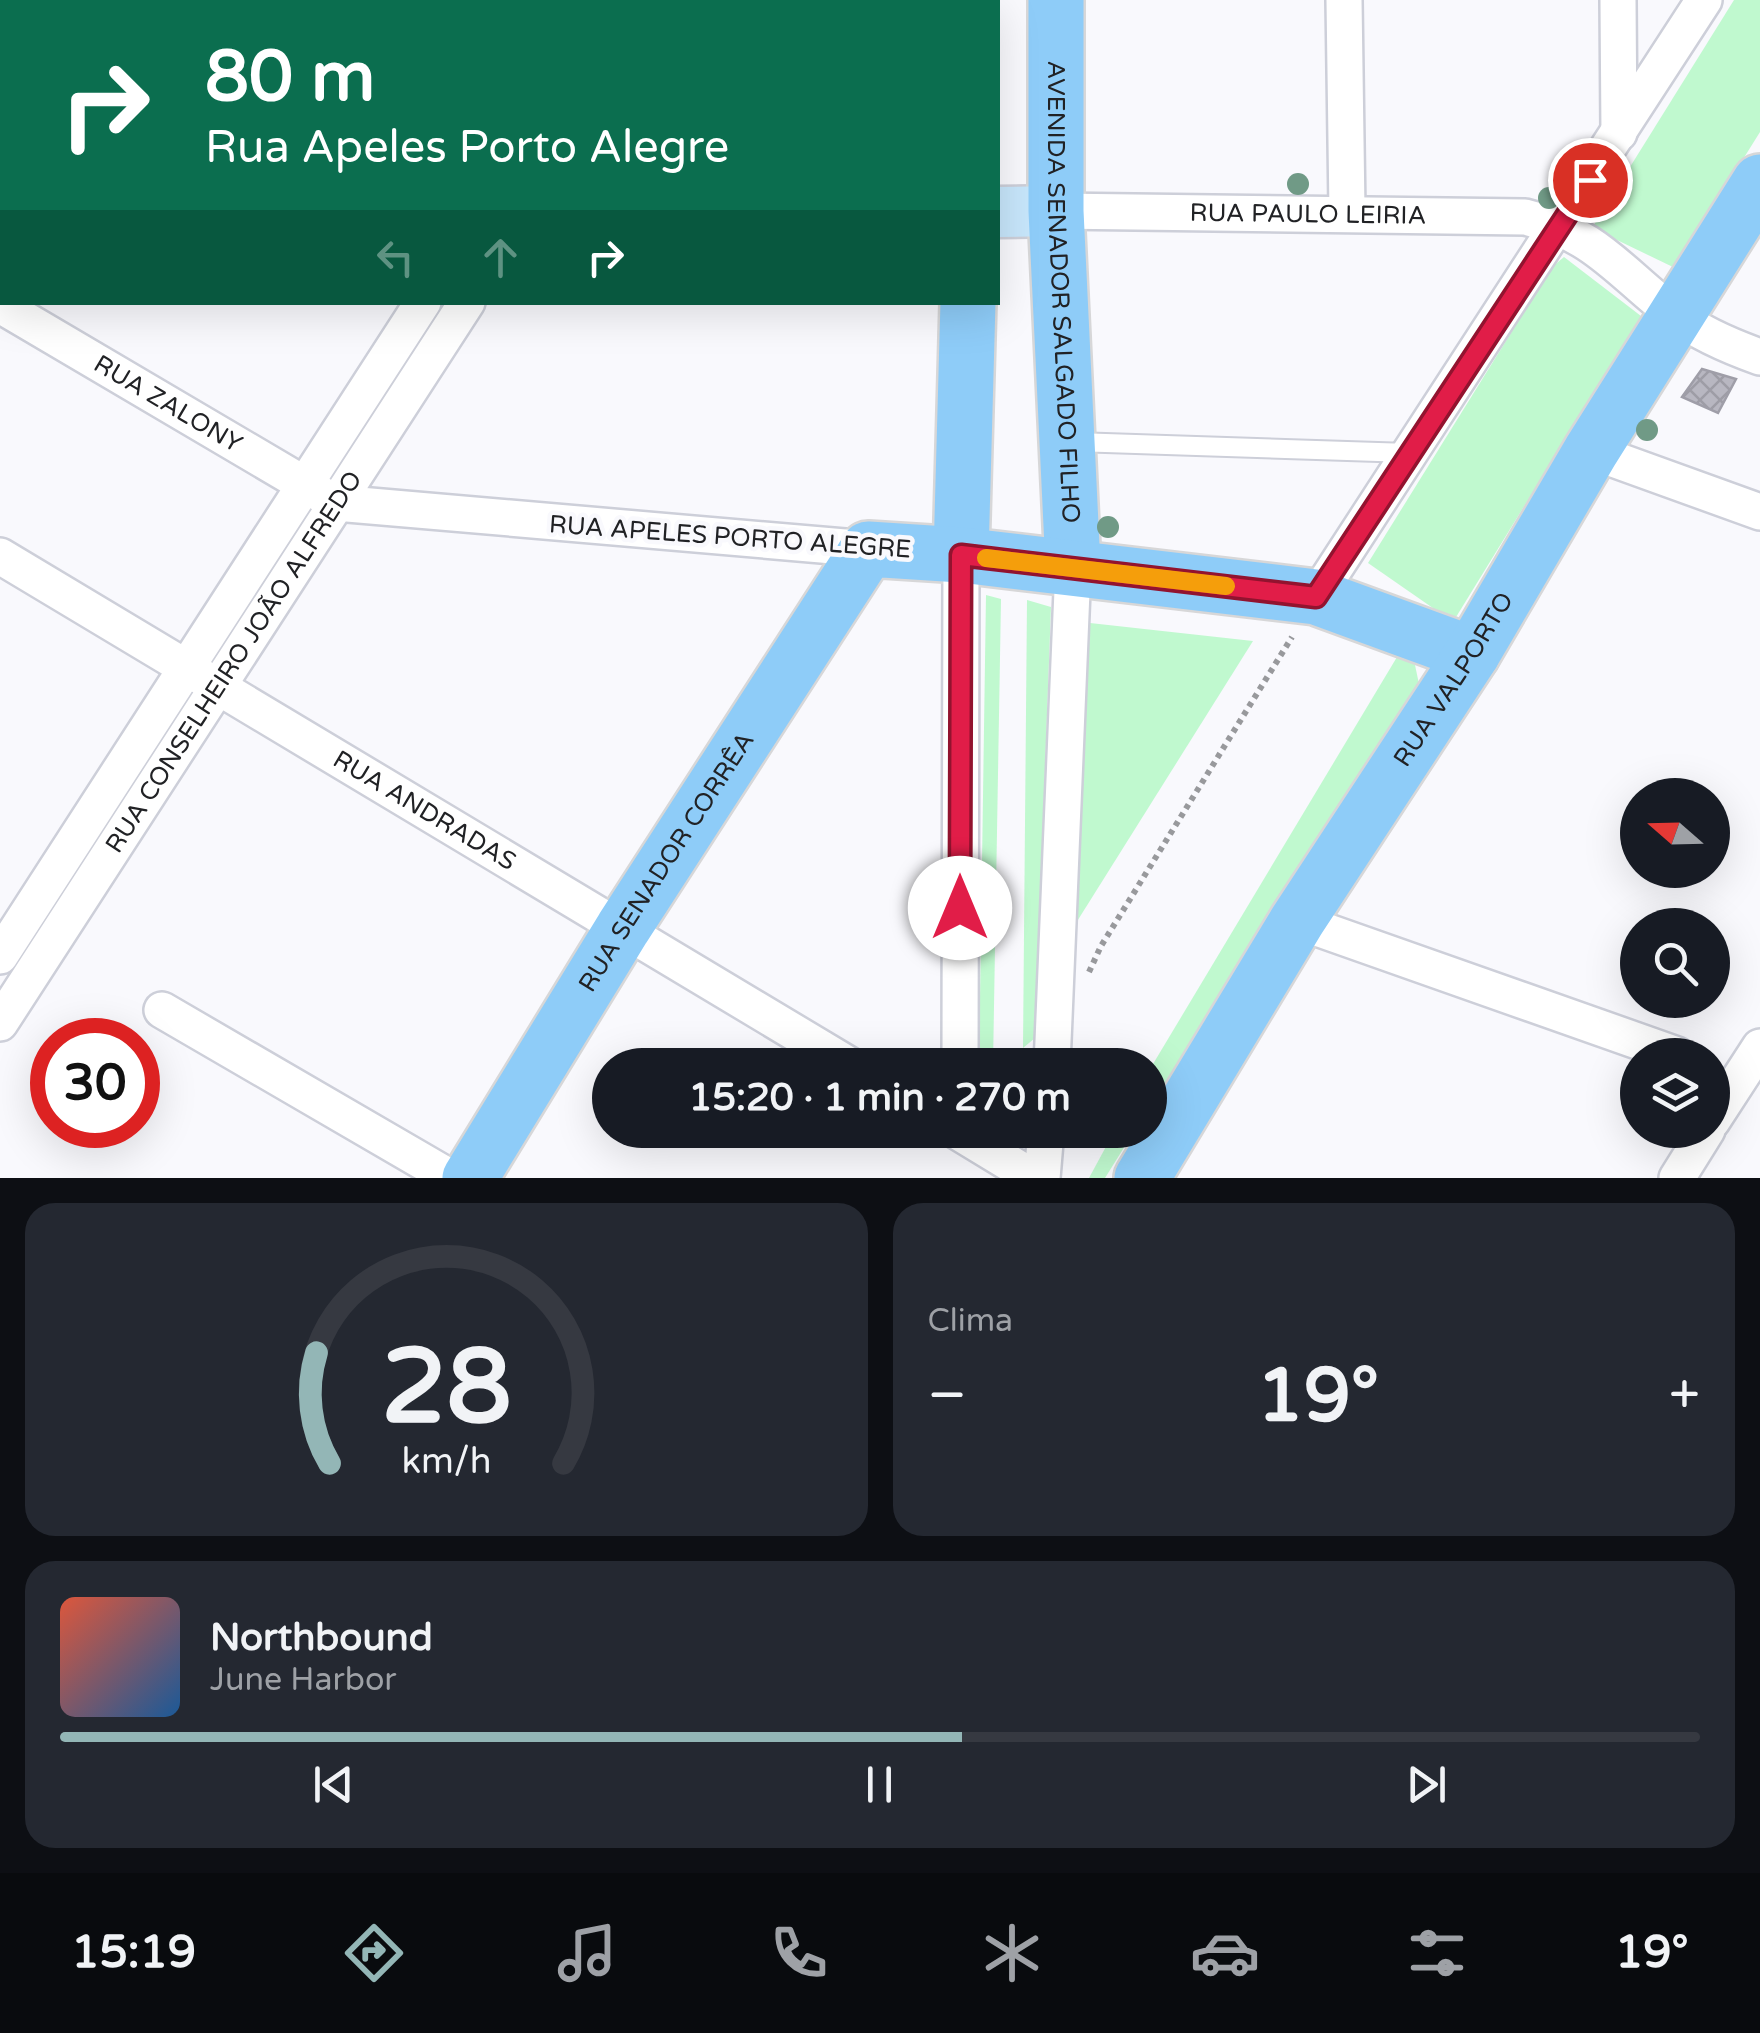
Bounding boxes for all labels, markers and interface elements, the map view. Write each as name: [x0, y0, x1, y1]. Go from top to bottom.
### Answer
text: 80 m: [205, 36, 375, 120]
icon: right: [40, 40, 170, 170]
street label: AVENIDA SENADOR SALGADO FILHO: [1041, 61, 1086, 524]
text: Rua Apeles Porto Alegre: [205, 121, 729, 175]
pin: [1548, 138, 1633, 223]
icon: arrive: [1563, 153, 1618, 208]
street label: RUA PAULO LEIRIA: [1189, 198, 1426, 231]
icon: left: [368, 230, 423, 285]
icon: ahead: [473, 230, 528, 285]
icon: right: [578, 230, 633, 285]
street label: RUA ZALONY: [89, 349, 247, 459]
street label: RUA CONSELHEIRO JOÃO ALFREDO: [99, 466, 368, 859]
street label: RUA APELES PORTO ALEGRE: [548, 509, 912, 565]
street label: RUA VALPORTO: [1387, 587, 1520, 772]
street label: RUA SENADOR CORRÊA: [572, 727, 761, 997]
street label: RUA ANDRADAS: [328, 744, 521, 877]
north arrow: [1620, 778, 1730, 888]
map controls: [1620, 778, 1730, 1148]
position arrow: [908, 856, 1012, 960]
button: search: [1620, 908, 1730, 1018]
speed limit sign: 30: [30, 1018, 160, 1148]
button: layers: [1620, 1038, 1730, 1148]
text: 15:20 · 1 min · 270 m: [688, 1075, 1071, 1121]
text: Clima: [928, 1302, 1013, 1340]
text: 28: [381, 1326, 512, 1451]
text: 19°: [1257, 1351, 1379, 1441]
text: −: [928, 1363, 967, 1429]
text: +: [1669, 1363, 1700, 1429]
text: km/h: [401, 1440, 491, 1483]
text: Northbound: [210, 1615, 433, 1661]
text: June Harbor: [210, 1661, 397, 1699]
icon: previous: [306, 1757, 361, 1812]
icon: pause: [852, 1757, 907, 1812]
icon: next: [1399, 1757, 1454, 1812]
icon: directions: [339, 1918, 409, 1988]
icon: music: [552, 1918, 622, 1988]
icon: phone: [764, 1918, 834, 1988]
icon: climate: [977, 1918, 1047, 1988]
icon: car: [1190, 1918, 1260, 1988]
icon: filters: [1402, 1918, 1472, 1988]
text: 15:19: [71, 1926, 196, 1980]
text: 19°: [1615, 1926, 1689, 1980]

